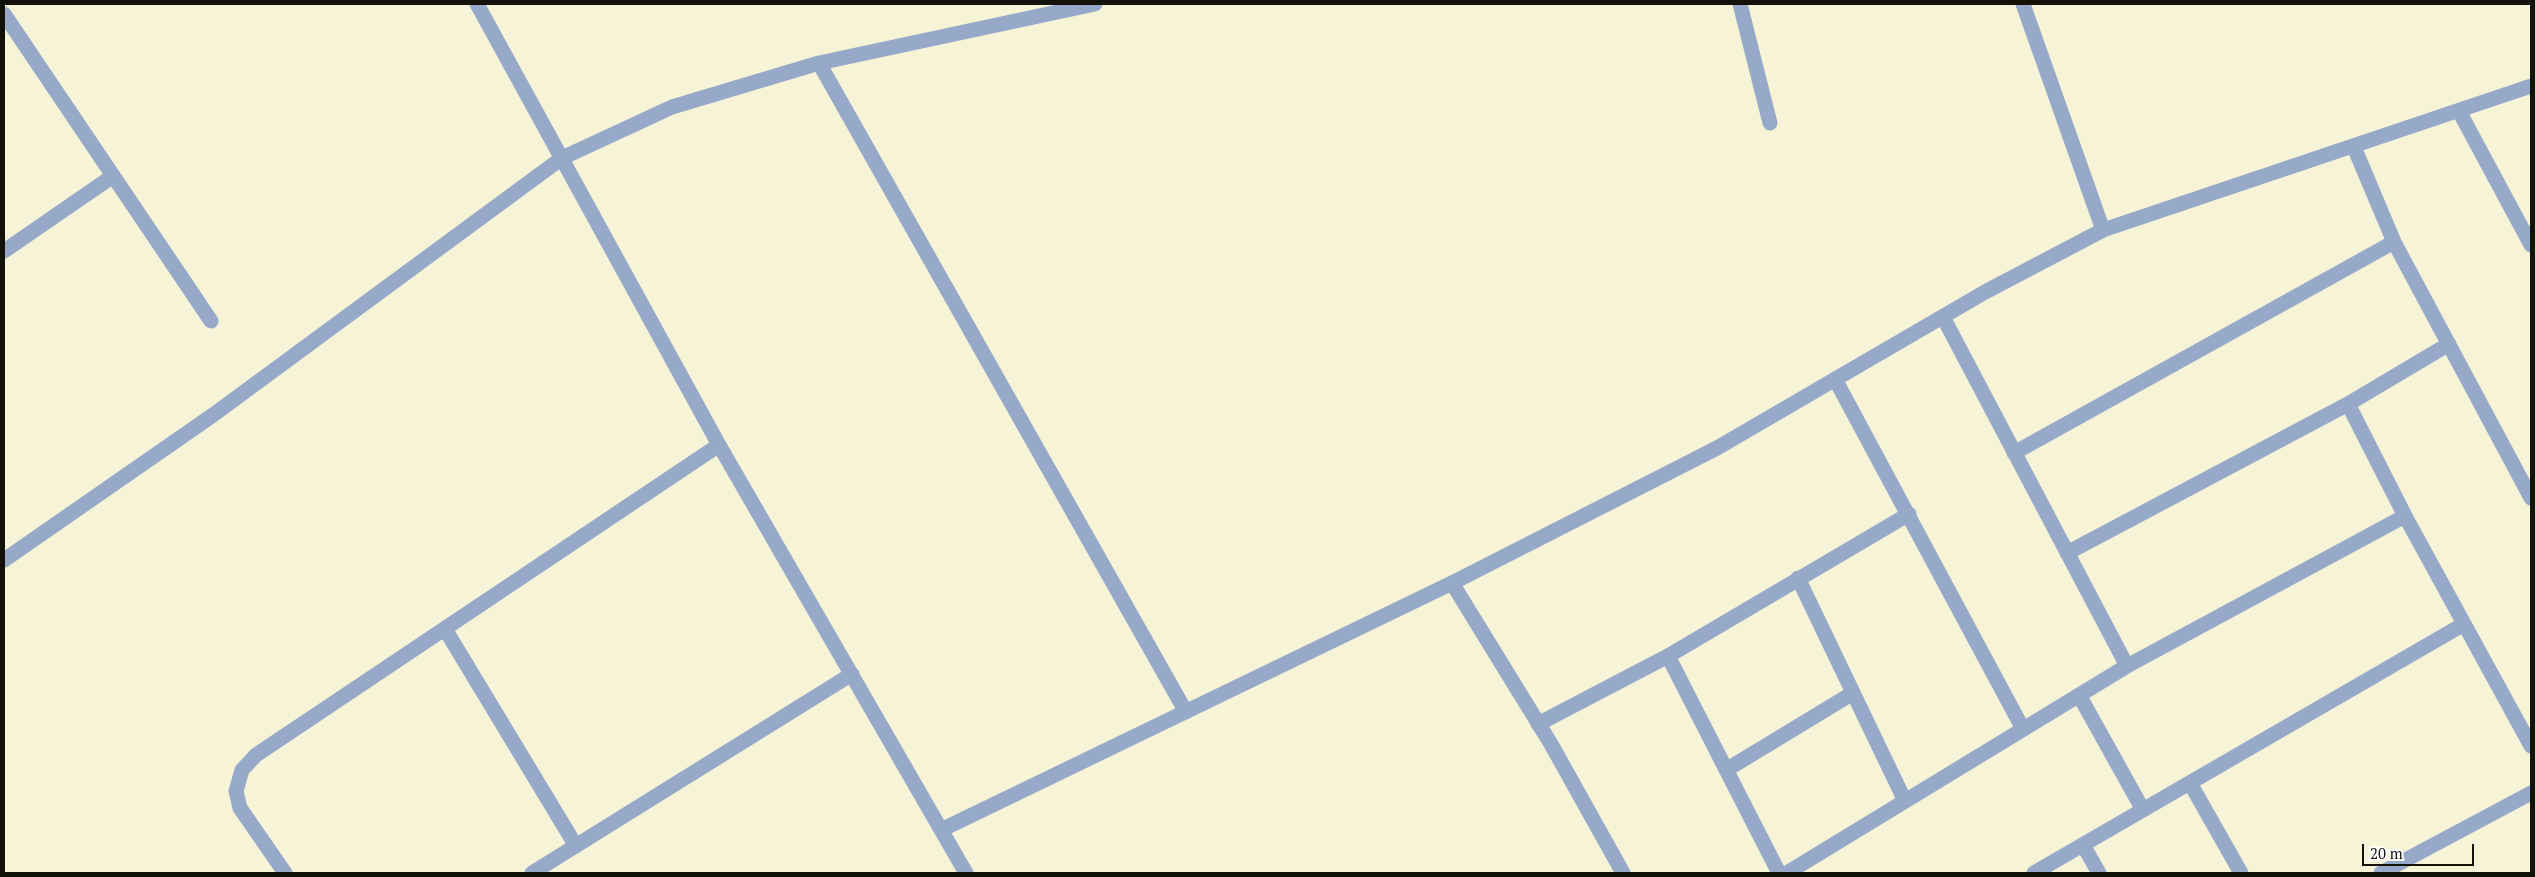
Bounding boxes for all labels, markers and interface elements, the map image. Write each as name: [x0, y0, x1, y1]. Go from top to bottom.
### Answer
scale bar: [2365, 834, 2478, 866]
text: 20 m: [2370, 843, 2403, 863]

